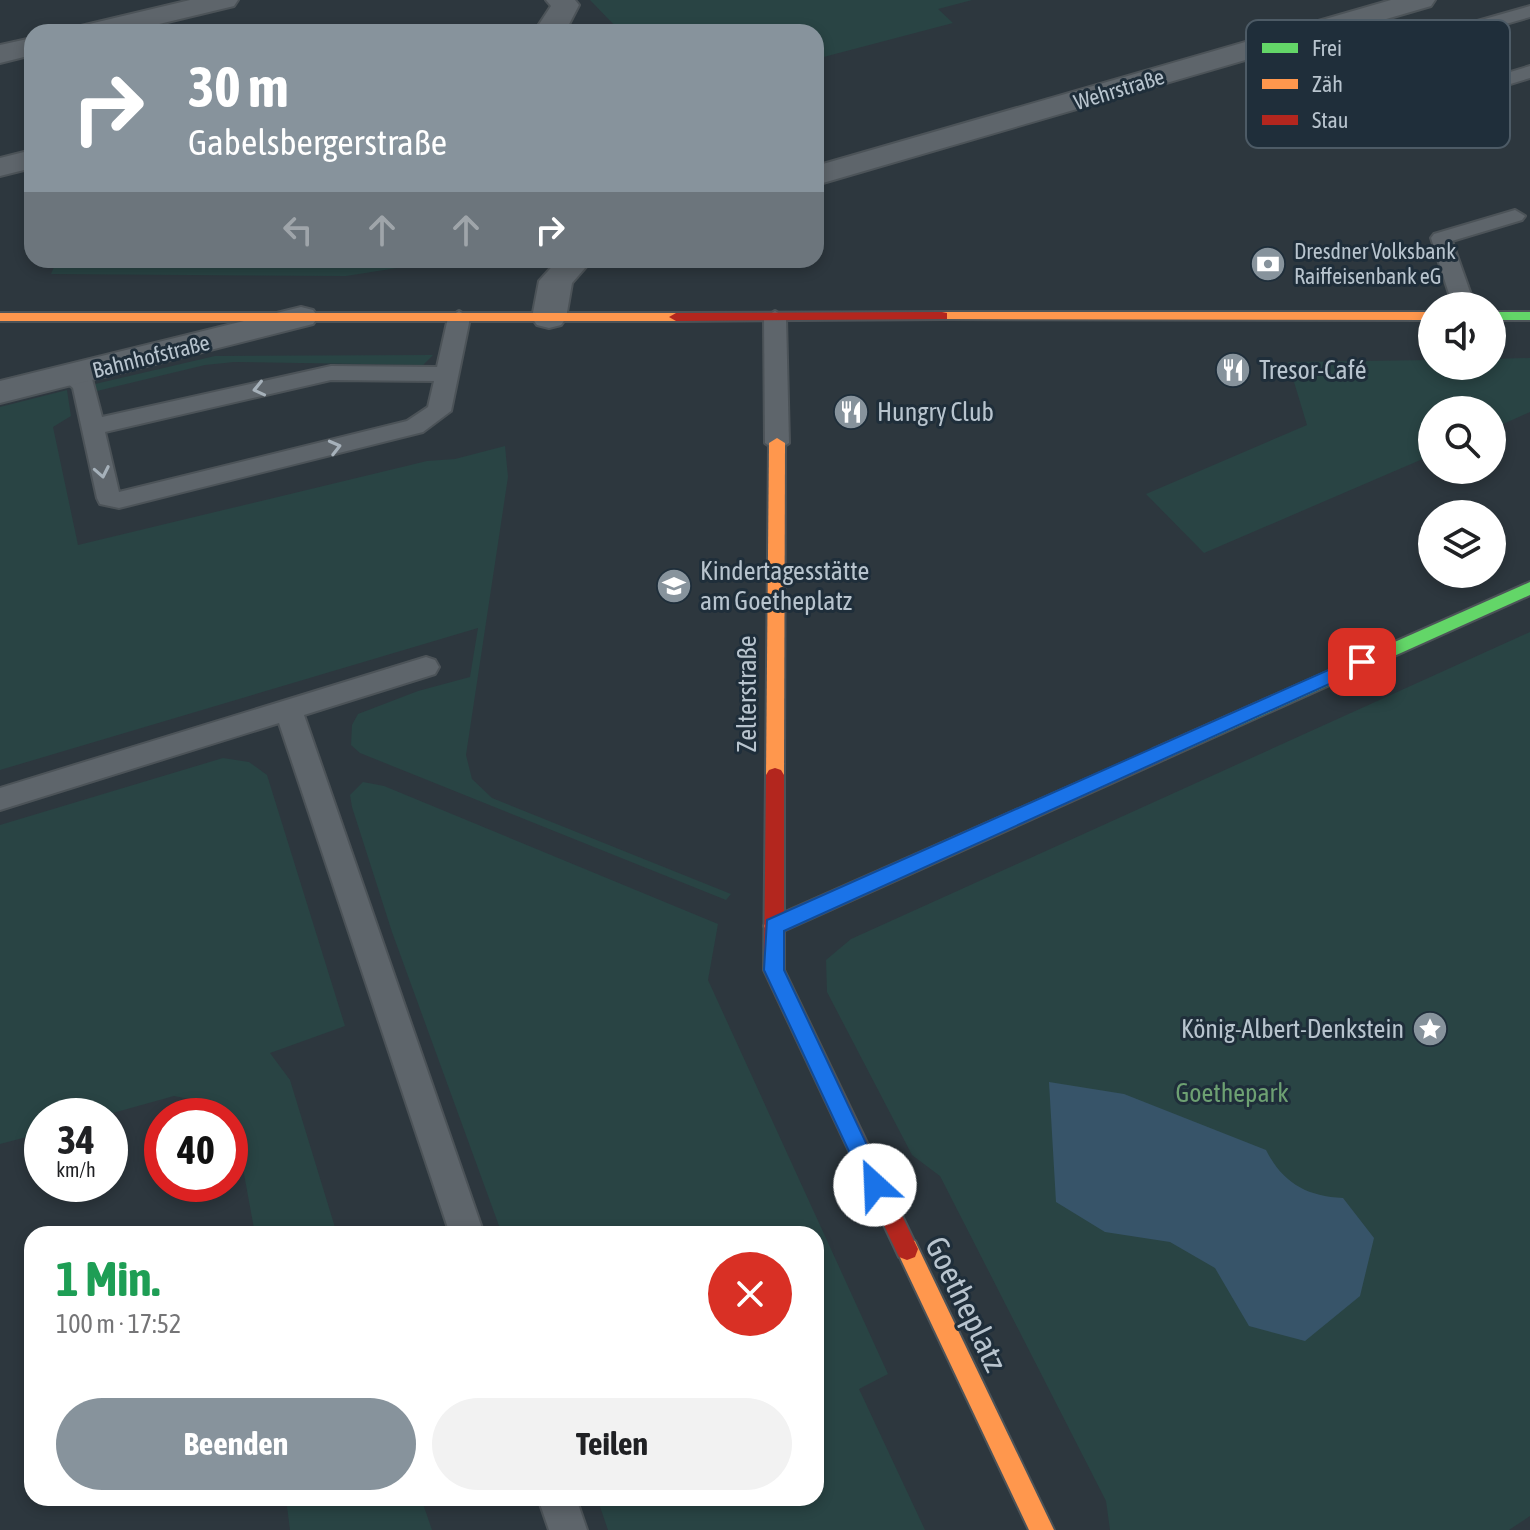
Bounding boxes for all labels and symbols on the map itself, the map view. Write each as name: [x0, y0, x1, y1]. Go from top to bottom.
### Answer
legend: [1246, 20, 1510, 148]
text: Frei: [1312, 35, 1342, 61]
street label: Wehrstraße: [1071, 63, 1167, 115]
text: Zäh: [1312, 71, 1343, 97]
text: Stau: [1312, 107, 1348, 133]
place label: Dresdner Volksbank Raiffeisenbank eG: [1294, 238, 1456, 289]
bank icon: Dresdner Volksbank Raiffeisenbank eG: [1249, 245, 1287, 283]
street label: Bahnhofstraße: [90, 329, 212, 383]
restaurant icon: Tresor-Café: [1214, 351, 1252, 389]
place label: Tresor-Café: [1259, 355, 1367, 385]
one-way arrow: [253, 380, 267, 397]
restaurant icon: Hungry Club: [832, 393, 870, 431]
place label: Hungry Club: [877, 397, 994, 427]
one-way arrow: [328, 440, 342, 457]
one-way arrow: [93, 465, 110, 479]
place label: Kindertagesstätte am Goetheplatz: [700, 556, 869, 616]
school or university icon: Kindertagesstätte am Goetheplatz: [655, 567, 693, 605]
pin: [1328, 628, 1396, 696]
street label: Zelterstraße: [732, 635, 762, 753]
place icon: König-Albert-Denkstein: [1411, 1010, 1449, 1048]
place label: König-Albert-Denkstein: [1181, 1014, 1404, 1044]
park label: Goethepark: [1175, 1078, 1289, 1108]
speed limit sign: 40: [144, 1098, 248, 1202]
position arrow: [833, 1143, 917, 1227]
street label: Goetheplatz: [918, 1230, 1015, 1378]

